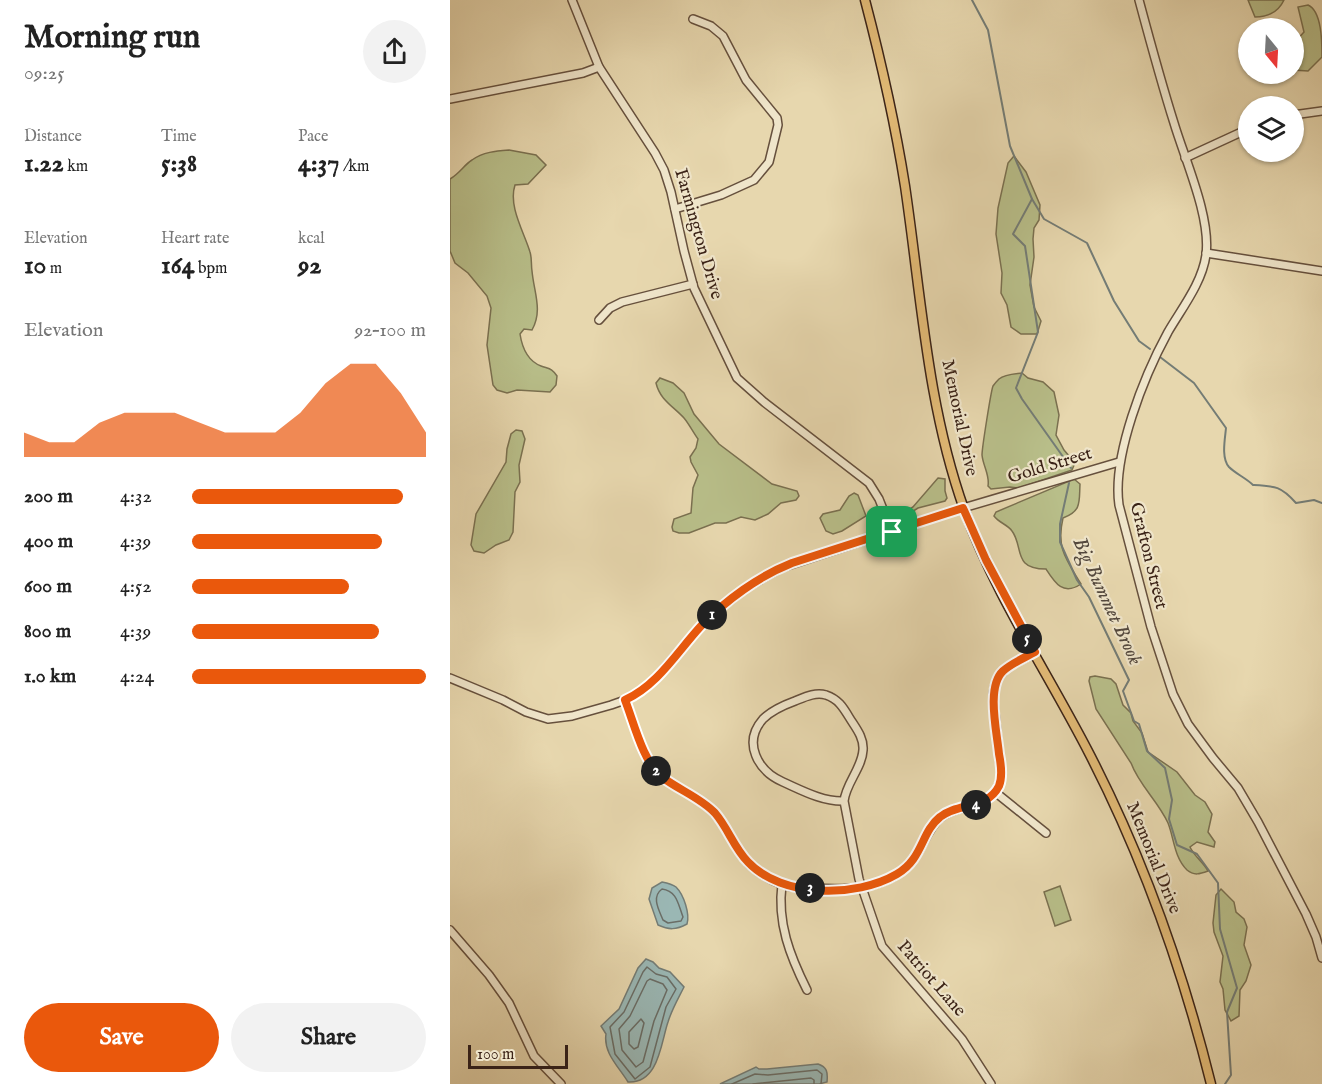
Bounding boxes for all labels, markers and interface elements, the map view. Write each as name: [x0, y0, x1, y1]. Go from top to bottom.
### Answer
text: Morning run: [24, 17, 200, 59]
north arrow: [1238, 18, 1304, 84]
map controls: [1238, 18, 1304, 162]
button: share: [363, 20, 426, 83]
text: 09:25: [24, 61, 64, 86]
button: layers: [1238, 96, 1304, 162]
text: Distance: [24, 127, 82, 147]
text: Time: [161, 127, 197, 147]
text: Pace: [298, 127, 328, 147]
text: 1.22: [24, 147, 64, 180]
text: 5:38: [161, 147, 197, 180]
text: 4:37: [298, 147, 339, 180]
text: km: [64, 157, 88, 177]
text: /km: [339, 157, 369, 177]
street label: Farmington Drive: [668, 166, 728, 302]
text: Elevation: [24, 229, 87, 249]
text: Heart rate: [161, 229, 229, 249]
text: kcal: [298, 229, 325, 249]
text: 10: [24, 249, 46, 282]
text: 164: [161, 249, 194, 282]
text: 92: [298, 249, 322, 282]
text: m: [46, 259, 62, 279]
text: bpm: [194, 259, 227, 279]
text: Elevation: [24, 318, 103, 343]
text: 92–100 m: [354, 318, 426, 343]
street label: Memorial Drive: [935, 358, 983, 478]
street label: Gold Street: [1005, 442, 1095, 490]
text: 200 m: [24, 484, 73, 509]
text: 4:32: [120, 484, 152, 509]
street label: Grafton Street: [1124, 500, 1172, 612]
pin: [866, 506, 917, 557]
icon: arrive: [875, 515, 908, 548]
text: 400 m: [24, 529, 73, 554]
text: 4:39: [120, 529, 151, 554]
water label: Big Bummet Brook: [1066, 533, 1148, 669]
text: 600 m: [24, 574, 72, 599]
text: 4:52: [120, 574, 152, 599]
pin: 1: [697, 600, 727, 630]
text: 1: [709, 605, 715, 625]
text: 800 m: [24, 619, 71, 644]
text: 4:39: [120, 619, 151, 644]
pin: 5: [1012, 624, 1042, 654]
text: 5: [1024, 629, 1030, 649]
text: 1.0 km: [24, 664, 76, 689]
text: 4:24: [120, 664, 154, 689]
pin: 2: [641, 756, 671, 786]
text: 2: [652, 761, 660, 781]
pin: 4: [961, 790, 991, 820]
text: 4: [972, 795, 980, 815]
street label: Memorial Drive: [1120, 799, 1186, 917]
pin: 3: [795, 873, 825, 903]
text: 3: [807, 878, 813, 898]
street label: Patriot Lane: [892, 936, 970, 1022]
button: Save: [24, 1003, 219, 1072]
button: Share: [231, 1003, 426, 1072]
scale bar: [468, 1042, 568, 1070]
text: 100 m: [477, 1045, 514, 1065]

